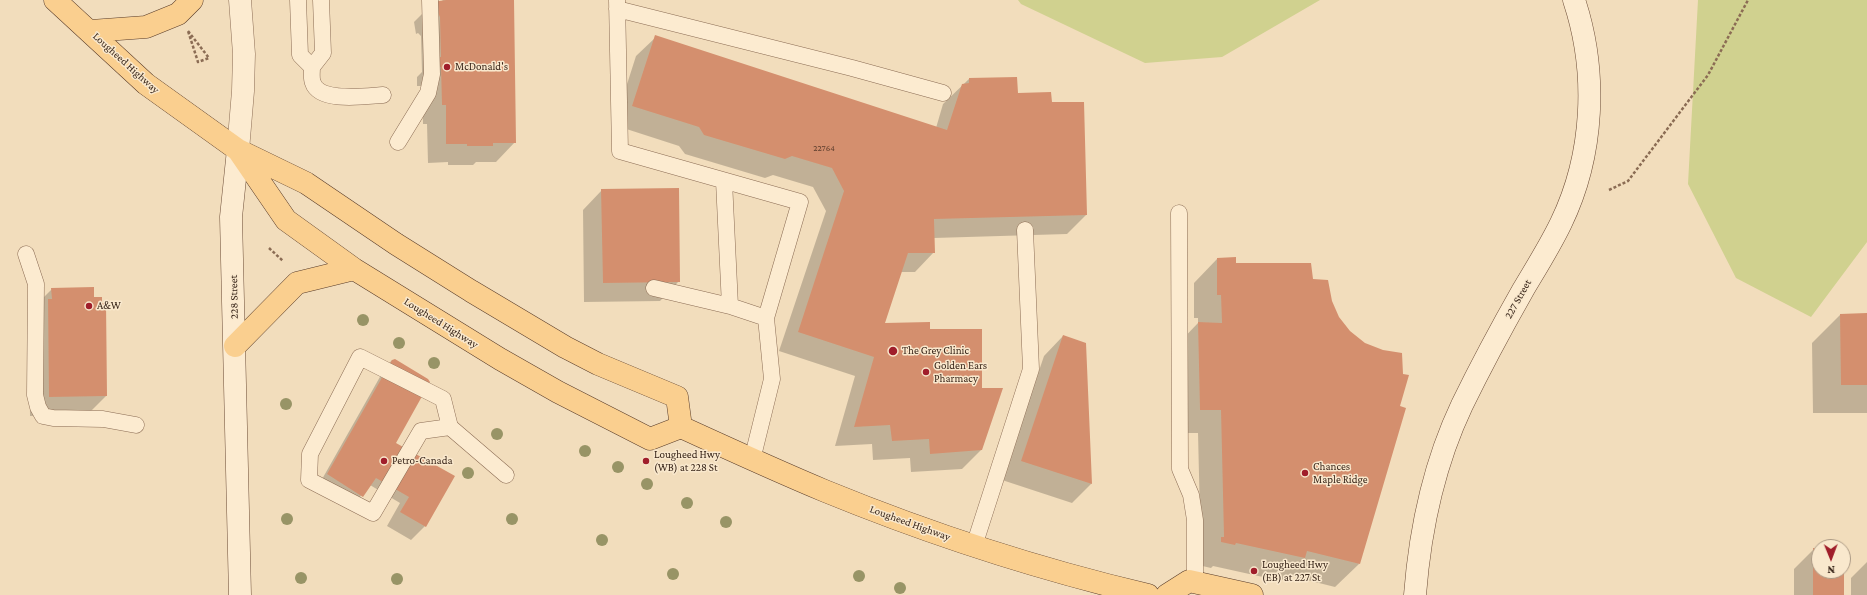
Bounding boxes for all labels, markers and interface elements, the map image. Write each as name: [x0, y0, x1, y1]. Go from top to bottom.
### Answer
street label: Lougheed Highway: [90, 30, 162, 96]
place label: McDonald's: [455, 60, 508, 74]
marker: McDonald's: [442, 62, 452, 72]
house number: 22764: [813, 143, 835, 153]
street label: 228 Street: [227, 275, 241, 319]
street label: 227 Street: [1502, 277, 1534, 321]
street label: Lougheed Highway: [401, 295, 481, 351]
place label: A&W: [97, 299, 121, 313]
marker: A&W: [84, 301, 94, 311]
place label: The Grey Clinic: [902, 344, 969, 358]
marker: The Grey Clinic: [887, 345, 899, 357]
place label: Golden Ears Pharmacy: [934, 359, 987, 385]
marker: Golden Ears Pharmacy: [921, 367, 931, 377]
place label: Lougheed Hwy (WB) at 228 St: [654, 448, 720, 474]
place label: Petro-Canada: [392, 454, 453, 468]
marker: Petro-Canada: [379, 456, 389, 466]
marker: Lougheed Hwy (WB) at 228 St: [641, 456, 651, 466]
place label: Chances Maple Ridge: [1313, 460, 1368, 486]
marker: Chances Maple Ridge: [1300, 468, 1310, 478]
street label: Lougheed Highway: [868, 502, 952, 544]
north arrow: [1811, 539, 1851, 579]
place label: Lougheed Hwy (EB) at 227 St: [1262, 558, 1328, 584]
text: N: [1827, 564, 1835, 576]
marker: Lougheed Hwy (EB) at 227 St: [1249, 566, 1259, 576]

